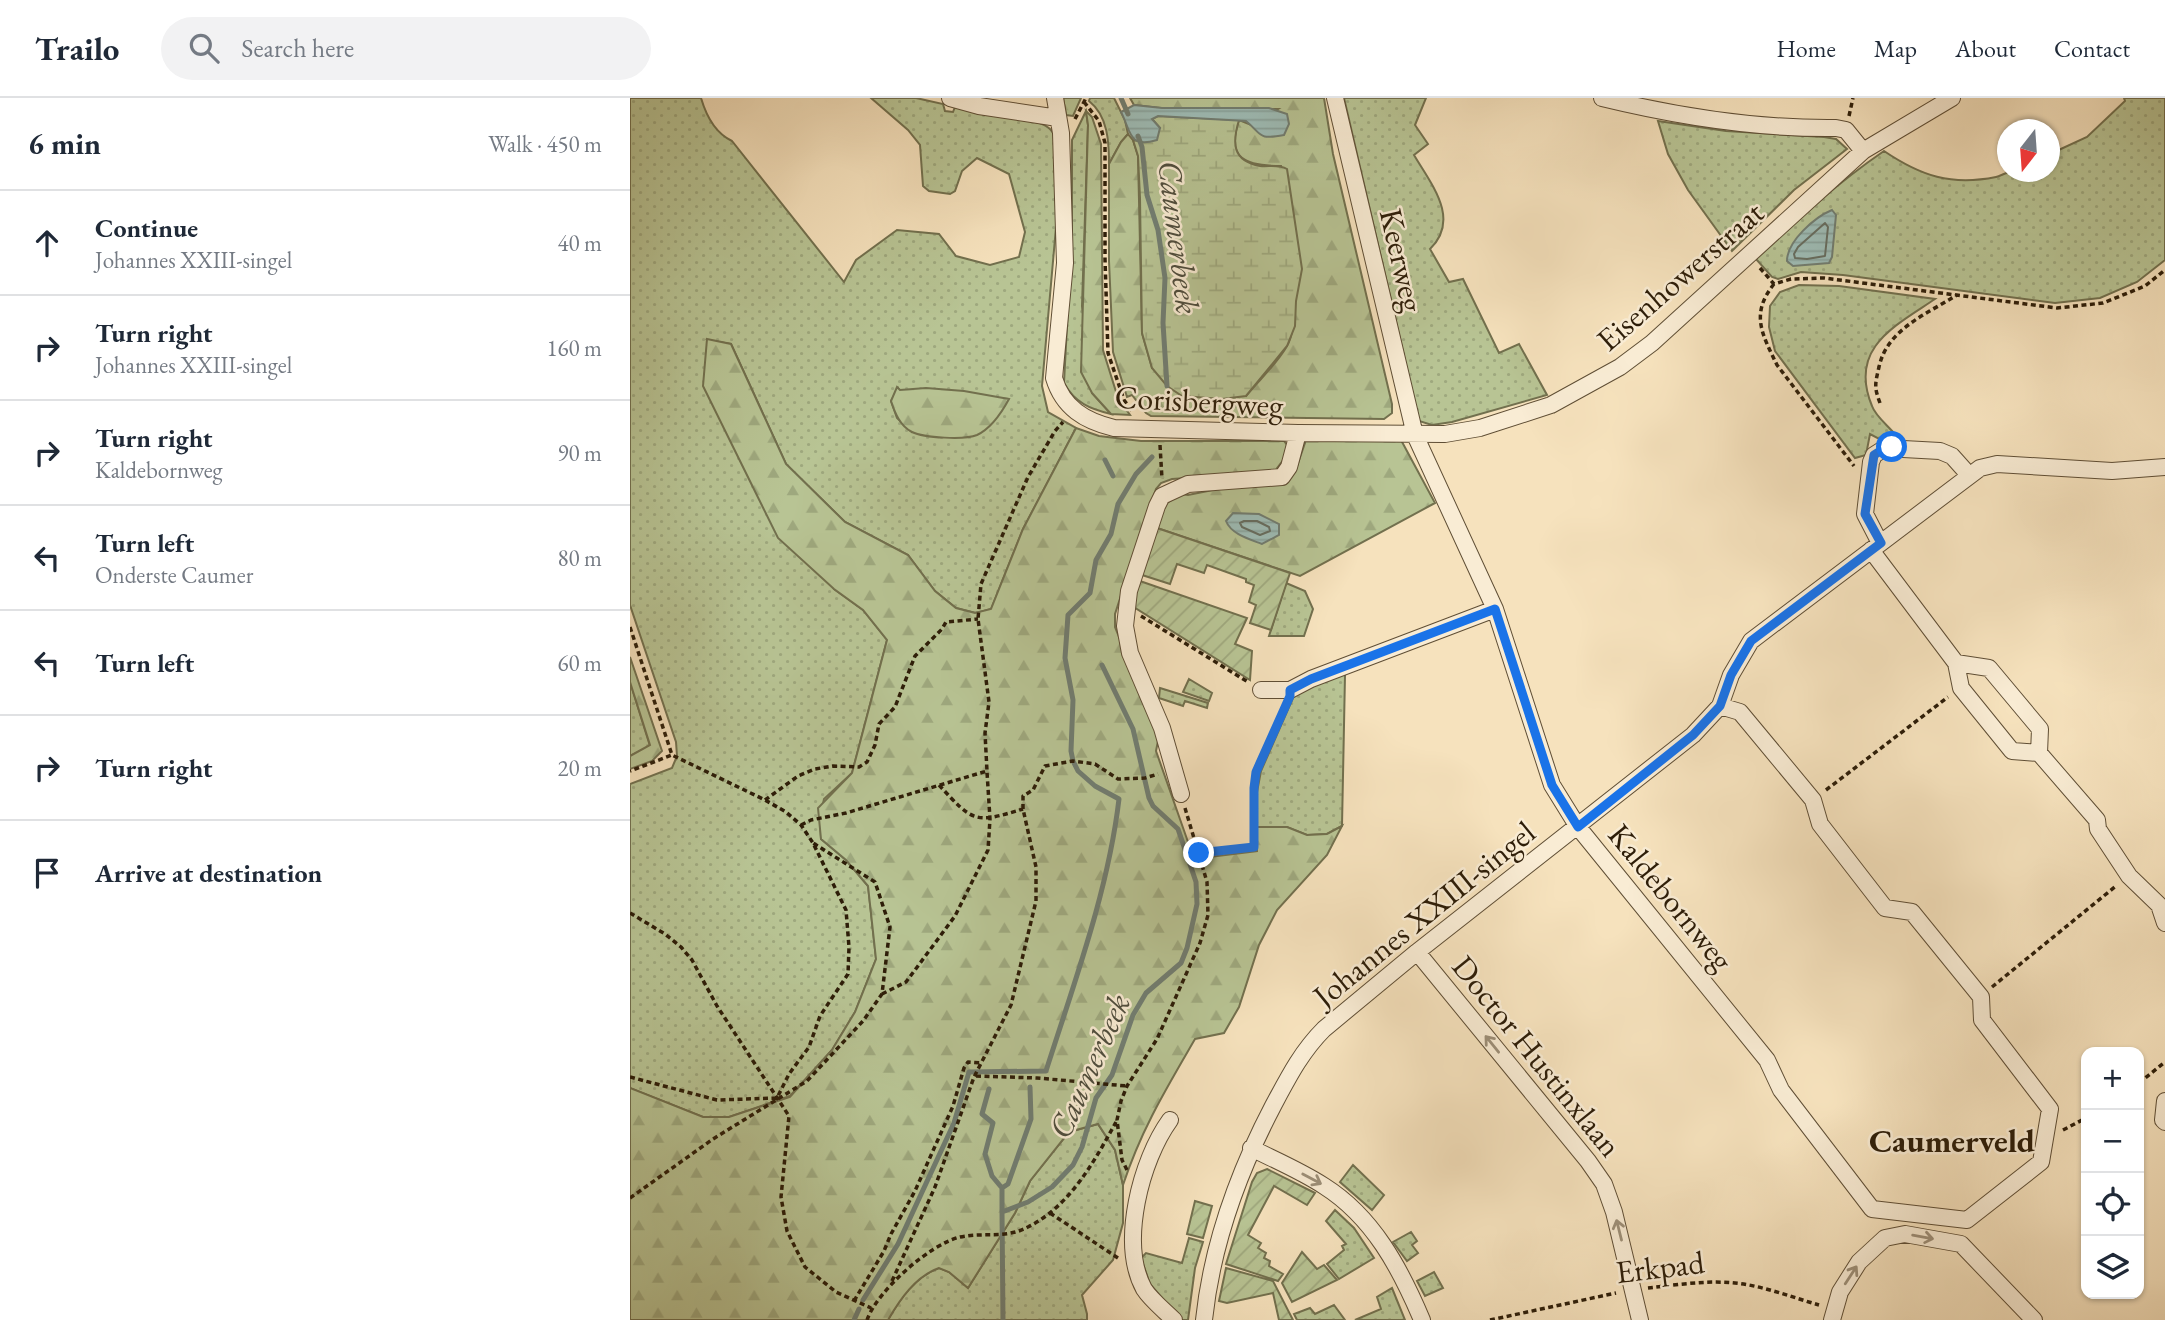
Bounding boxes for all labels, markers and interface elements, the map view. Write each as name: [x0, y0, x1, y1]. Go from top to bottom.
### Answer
search box: [161, 17, 651, 80]
text: Trailo: [35, 27, 119, 70]
icon: search: [185, 29, 223, 67]
text: Search here: [241, 31, 354, 65]
text: Home: [1776, 33, 1836, 64]
text: Map: [1874, 33, 1917, 64]
text: About: [1955, 33, 2016, 64]
text: Contact: [2054, 33, 2130, 64]
north arrow: [1997, 119, 2060, 182]
text: 6 min: [28, 124, 101, 163]
text: Walk · 450 m: [488, 129, 602, 159]
water label: Caumerbeek: [1148, 158, 1210, 316]
street label: Eisenhowerstraat: [1588, 192, 1772, 360]
street label: Keerweg: [1370, 204, 1434, 317]
text: Continue: [95, 211, 198, 245]
icon: ahead: [28, 224, 66, 262]
text: 40 m: [557, 228, 602, 258]
text: Johannes XXIII-singel: [95, 245, 292, 275]
text: Turn right: [95, 316, 213, 350]
icon: right: [28, 329, 66, 367]
text: 160 m: [546, 333, 602, 363]
text: Johannes XXIII-singel: [95, 350, 292, 380]
street label: Corisbergweg: [1114, 376, 1285, 426]
text: Turn right: [95, 421, 213, 455]
route start: [1876, 431, 1907, 462]
icon: right: [28, 434, 66, 472]
text: 90 m: [557, 438, 602, 468]
text: Kaldebornweg: [95, 455, 223, 485]
text: Turn left: [95, 526, 194, 560]
icon: left: [28, 539, 66, 577]
text: 80 m: [557, 543, 602, 573]
text: Onderste Caumer: [95, 560, 253, 590]
icon: left: [28, 644, 66, 682]
text: Turn left: [95, 646, 194, 680]
text: 60 m: [557, 648, 602, 678]
icon: right: [28, 749, 66, 787]
text: Turn right: [95, 751, 213, 785]
text: 20 m: [557, 753, 602, 783]
street label: Johannes XXIII-singel: [1302, 811, 1544, 1019]
street label: Kaldebornweg: [1599, 815, 1744, 980]
route end: [1183, 837, 1214, 868]
icon: arrive: [28, 854, 66, 892]
text: Arrive at destination: [95, 856, 322, 890]
street label: Doctor Hustinxlaan: [1443, 947, 1631, 1166]
water label: Caumerbeek: [1038, 987, 1140, 1145]
one-way arrow: [1484, 1035, 1500, 1053]
map controls: [2081, 1047, 2144, 1299]
button: +: [2081, 1047, 2144, 1110]
button: −: [2081, 1110, 2144, 1173]
district label: Caumerveld: [1869, 1119, 2035, 1162]
one-way arrow: [1301, 1173, 1322, 1187]
button: locate: [2081, 1173, 2144, 1236]
one-way arrow: [1611, 1219, 1625, 1242]
one-way arrow: [1911, 1231, 1934, 1244]
button: layers: [2081, 1236, 2144, 1299]
street label: Erkpad: [1613, 1241, 1707, 1293]
one-way arrow: [1845, 1265, 1859, 1285]

